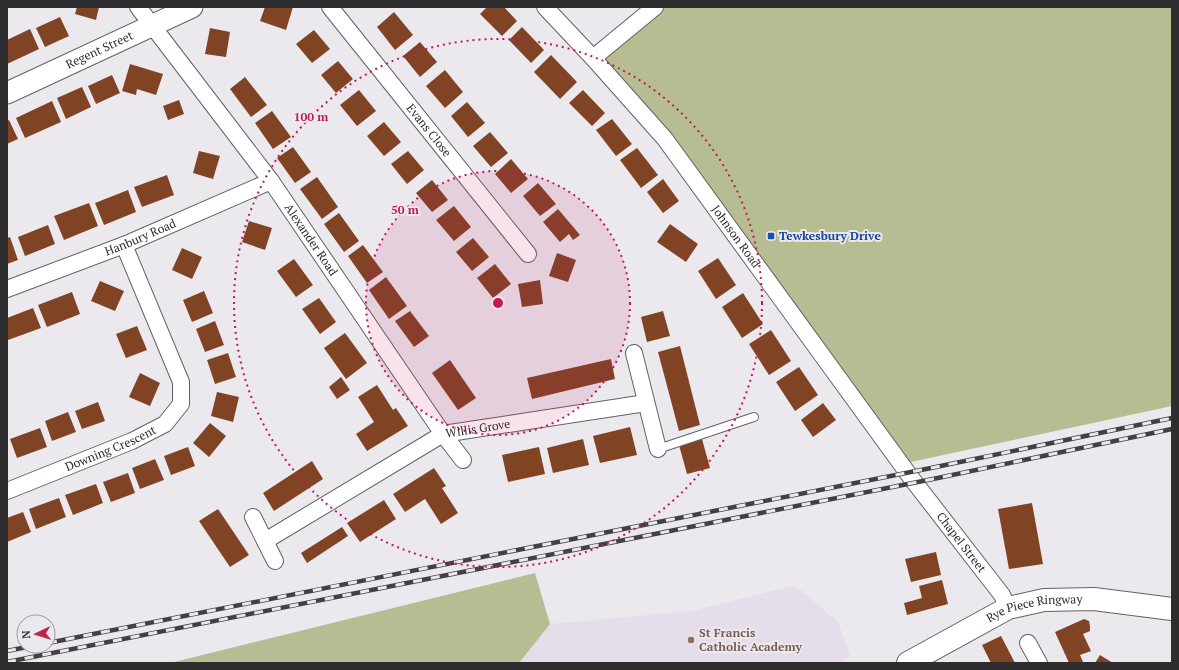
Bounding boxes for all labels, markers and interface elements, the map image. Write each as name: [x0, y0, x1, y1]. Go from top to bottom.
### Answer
street label: Regent Street: [63, 27, 136, 72]
street label: Evans Close: [403, 100, 455, 159]
text: 100 m: [294, 109, 328, 124]
street label: Alexander Road: [281, 200, 341, 279]
text: 50 m: [391, 202, 419, 217]
street label: Johnson Road: [709, 202, 764, 271]
street label: Hanbury Road: [102, 215, 178, 259]
place label: Tewkesbury Drive: [779, 228, 881, 243]
marker: Tewkesbury Drive: [766, 231, 776, 241]
centre of rings: [491, 296, 505, 310]
street label: Willis Grove: [445, 416, 511, 440]
street label: Downing Crescent: [63, 422, 159, 474]
street label: Chapel Street: [934, 509, 990, 576]
street label: Rye Piece Ringway: [984, 591, 1083, 625]
north arrow: [16, 614, 56, 654]
place label: St Francis Catholic Academy: [699, 625, 803, 654]
text: N: [19, 629, 33, 639]
marker: St Francis Catholic Academy: [686, 635, 696, 645]

